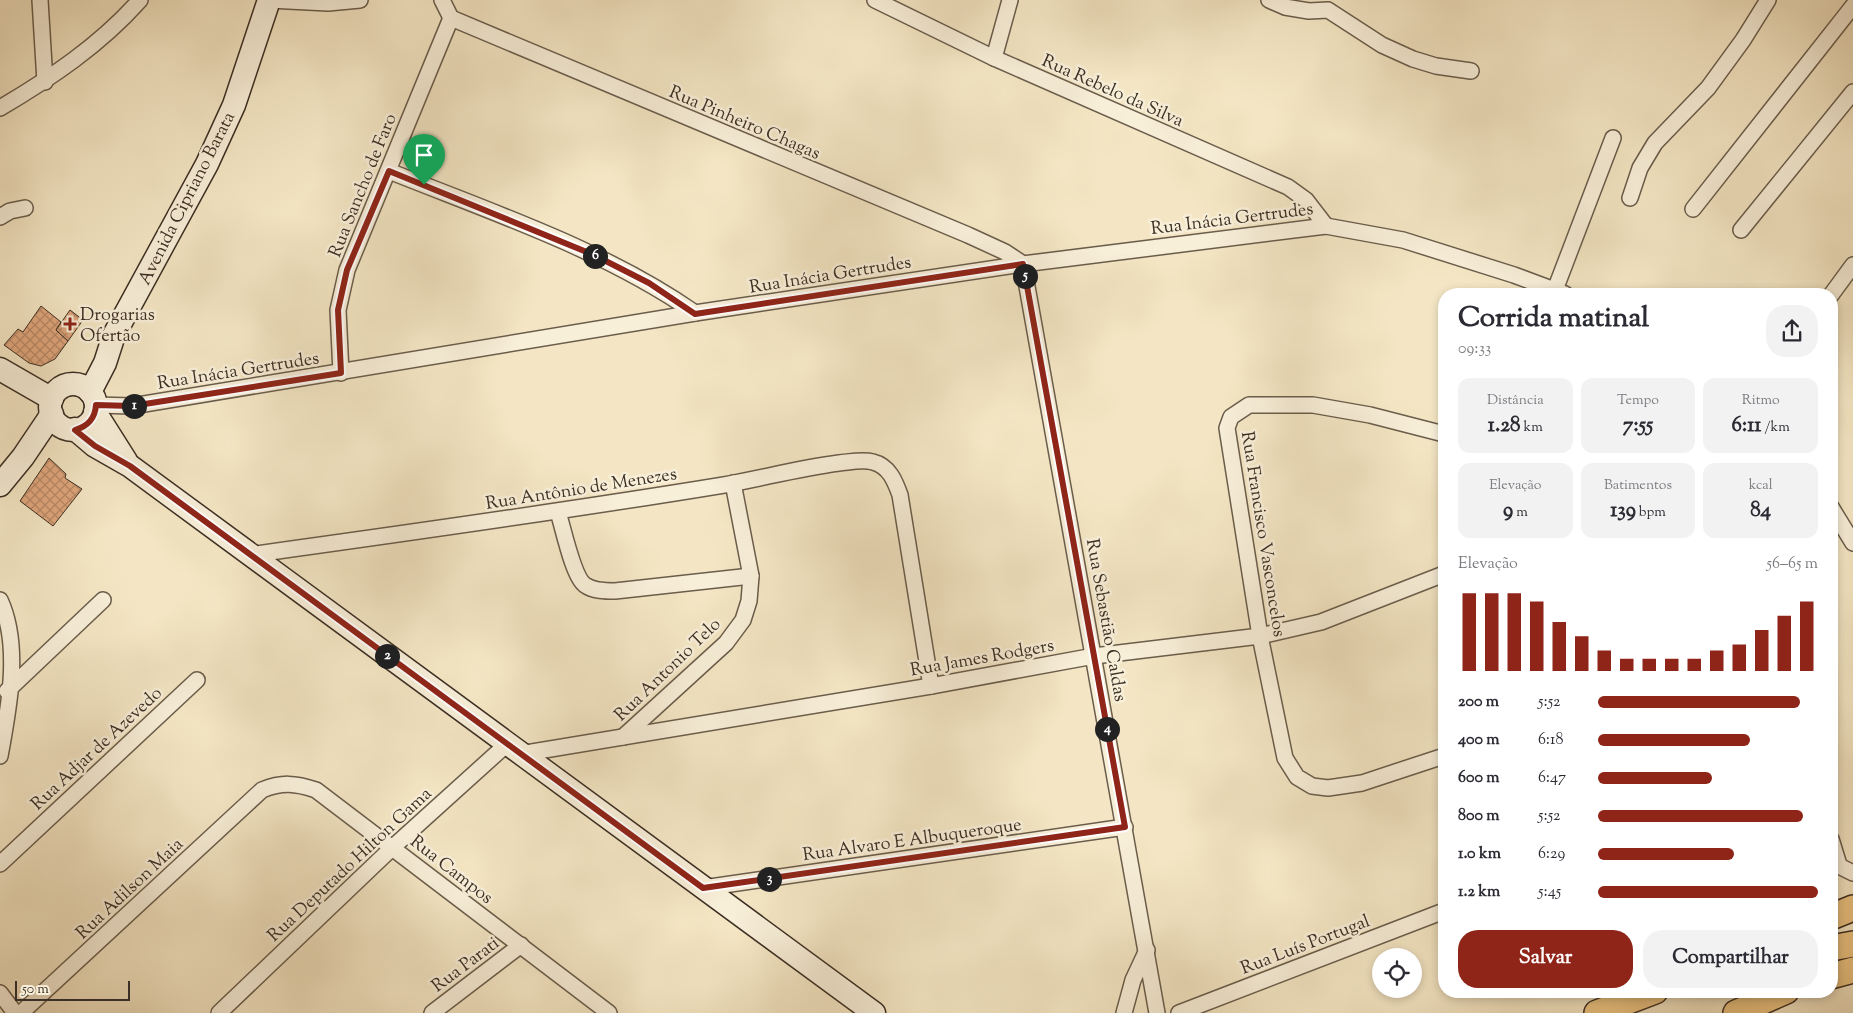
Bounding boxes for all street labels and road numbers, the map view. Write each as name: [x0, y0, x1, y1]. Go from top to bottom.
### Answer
street label: Rua Rebelo da Silva: [1037, 49, 1187, 135]
street label: Rua Pinheiro Chagas: [665, 80, 824, 167]
street label: Avenida Cipriano Barata: [133, 108, 243, 290]
street label: Rua Sancho de Faro: [323, 110, 405, 262]
street label: Rua Inácia Gertrudes: [1150, 197, 1315, 243]
street label: Rua Inácia Gertrudes: [748, 250, 913, 302]
street label: Rua Inácia Gertrudes: [156, 346, 321, 398]
street label: Rua Francisco Vasconcelos: [1233, 430, 1291, 639]
street label: Rua Antônio de Menezes: [484, 462, 679, 518]
street label: Rua Sebastião Caldas: [1078, 537, 1132, 704]
street label: Rua Antonio Telo: [609, 613, 728, 728]
street label: Rua James Rodgers: [908, 634, 1056, 684]
street label: Rua Adjar de Azevedo: [26, 681, 169, 817]
street label: Rua Deputado Hilton Gama: [262, 782, 438, 949]
street label: Rua Alvaro E Albuqueroque: [801, 813, 1023, 869]
street label: Rua Campos: [404, 830, 498, 911]
street label: Rua Adilson Maia: [71, 833, 190, 946]
street label: Rua Luís Portugal: [1237, 909, 1374, 983]
street label: Rua Parati: [427, 931, 506, 1000]

